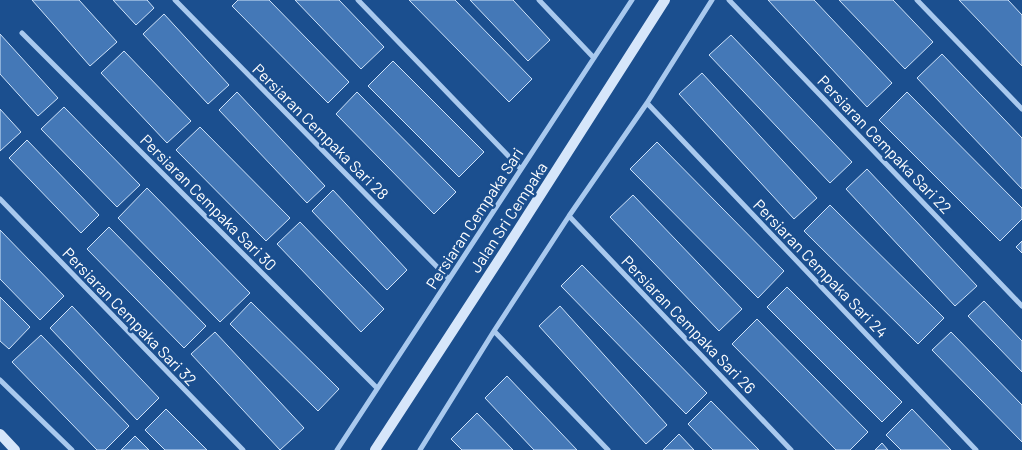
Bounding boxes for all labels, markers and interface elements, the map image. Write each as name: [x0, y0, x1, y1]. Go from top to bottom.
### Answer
street label: Persiaran Cempaka Sari 28: [249, 59, 393, 203]
street label: Persiaran Cempaka Sari 22: [814, 71, 956, 217]
street label: Persiaran Cempaka Sari 30: [137, 130, 281, 274]
street label: Persiaran Cempaka Sari: [421, 144, 527, 292]
street label: Jalan Sri Cempaka: [465, 158, 551, 276]
street label: Persiaran Cempaka Sari 24: [750, 195, 892, 341]
street label: Persiaran Cempaka Sari 32: [59, 243, 201, 389]
street label: Persiaran Cempaka Sari 26: [618, 251, 760, 397]

